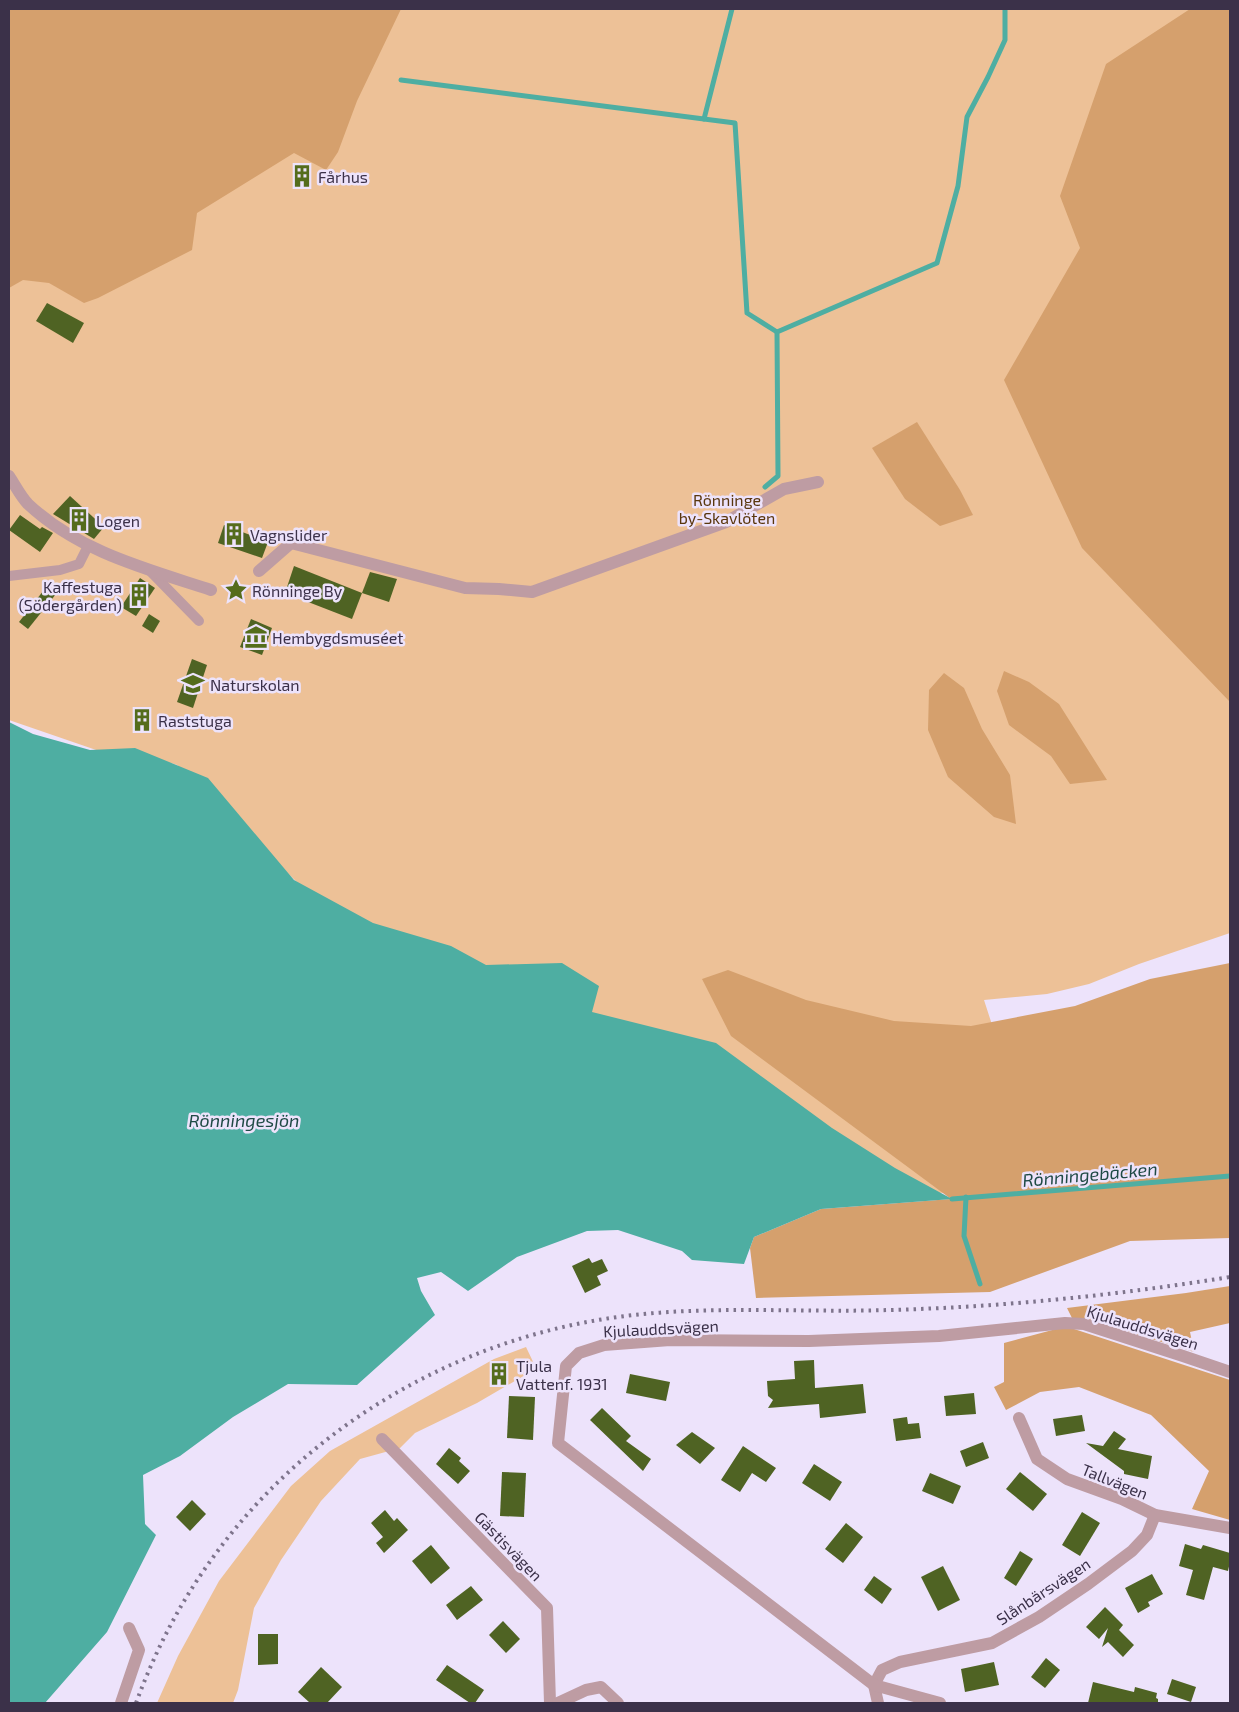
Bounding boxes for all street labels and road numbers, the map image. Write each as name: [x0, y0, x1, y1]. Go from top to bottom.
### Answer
street label: Kjulauddsvägen: [1085, 1301, 1201, 1354]
street label: Kjulauddsvägen: [603, 1315, 719, 1342]
street label: Tallvägen: [1079, 1459, 1151, 1503]
street label: Gästisvägen: [471, 1507, 547, 1585]
street label: Slånbärsvägen: [992, 1554, 1094, 1628]

